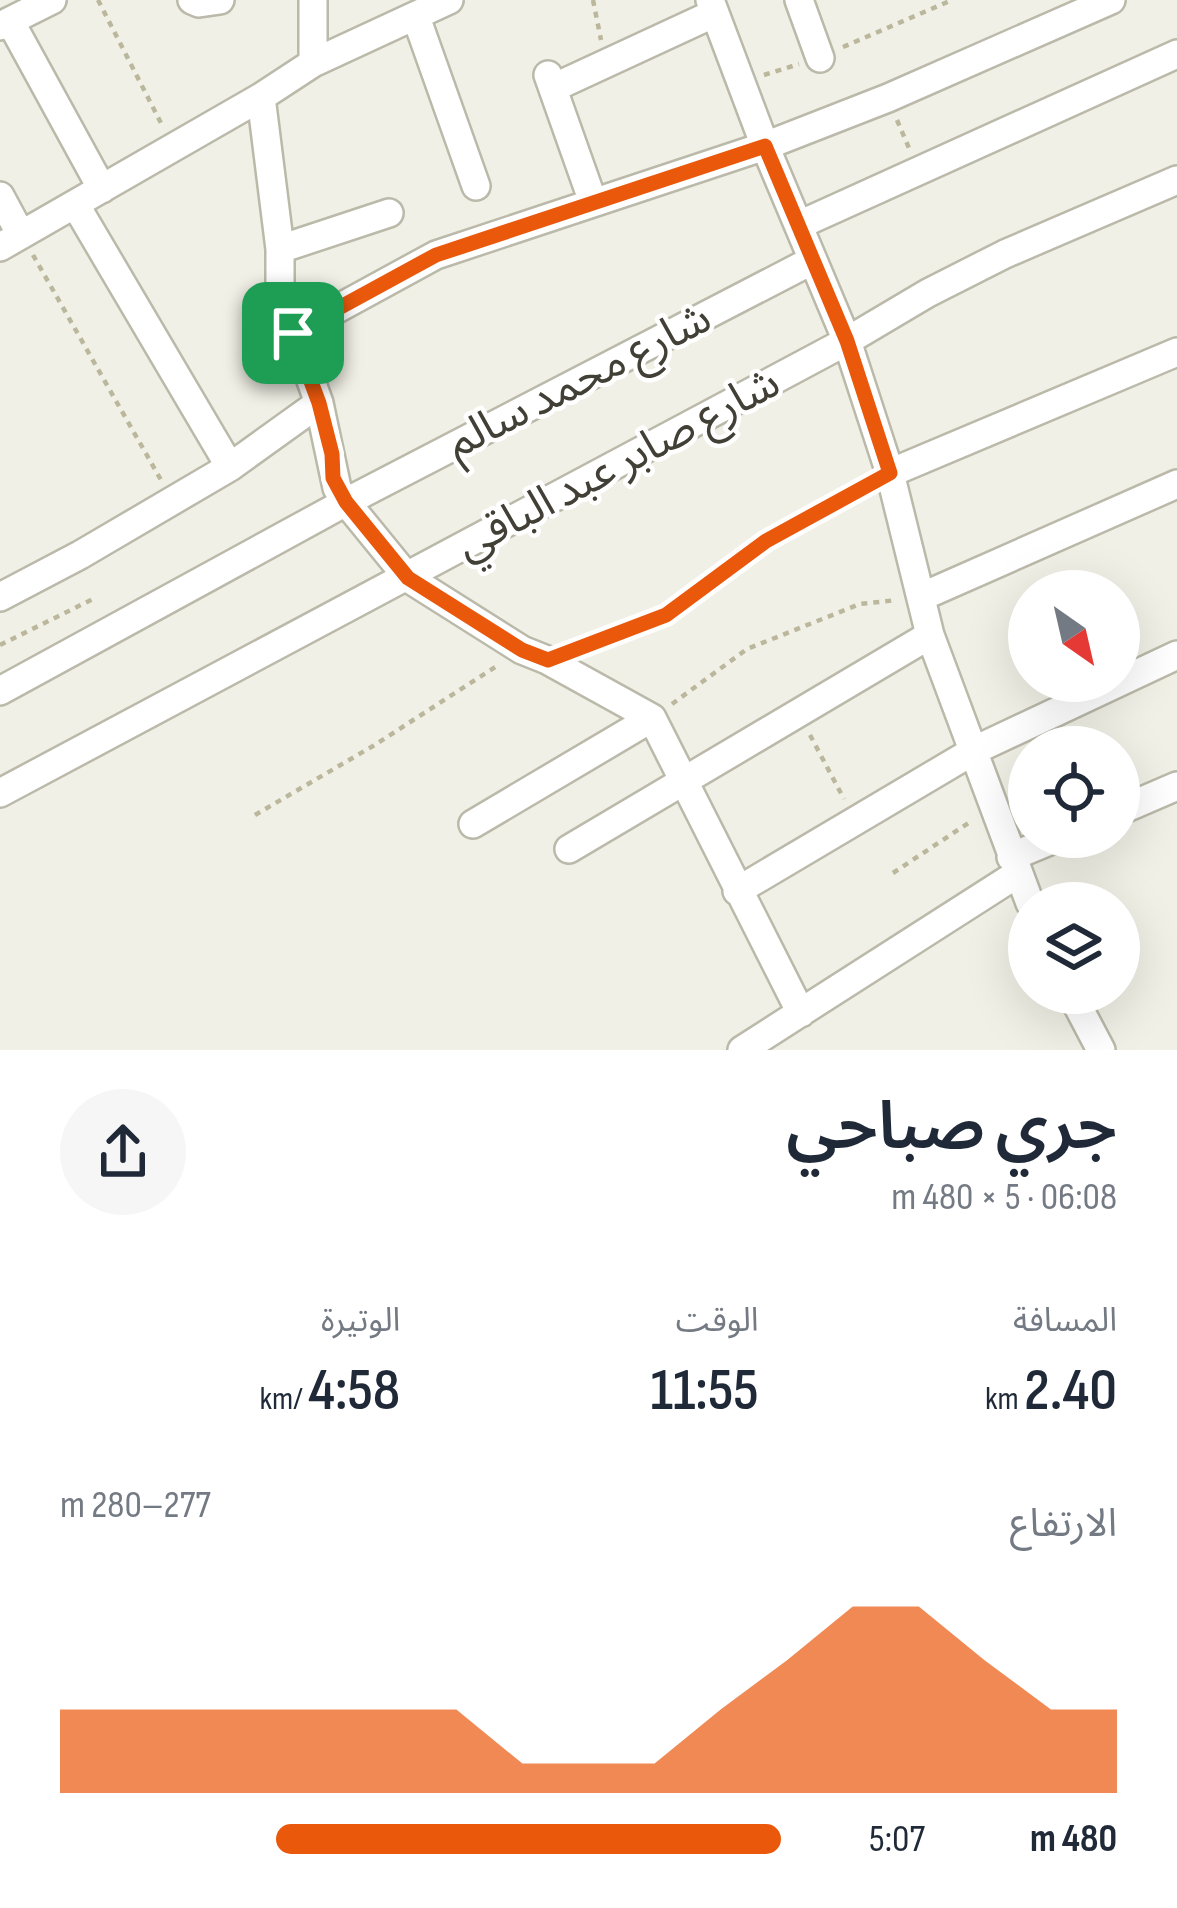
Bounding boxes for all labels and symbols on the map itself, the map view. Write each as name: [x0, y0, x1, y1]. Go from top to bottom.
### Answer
pin: [242, 282, 344, 384]
street label: شارع محمد سالم: [437, 291, 722, 475]
street label: شارع صابر عبد الباقي: [447, 355, 791, 576]
north arrow: [1008, 570, 1140, 702]

